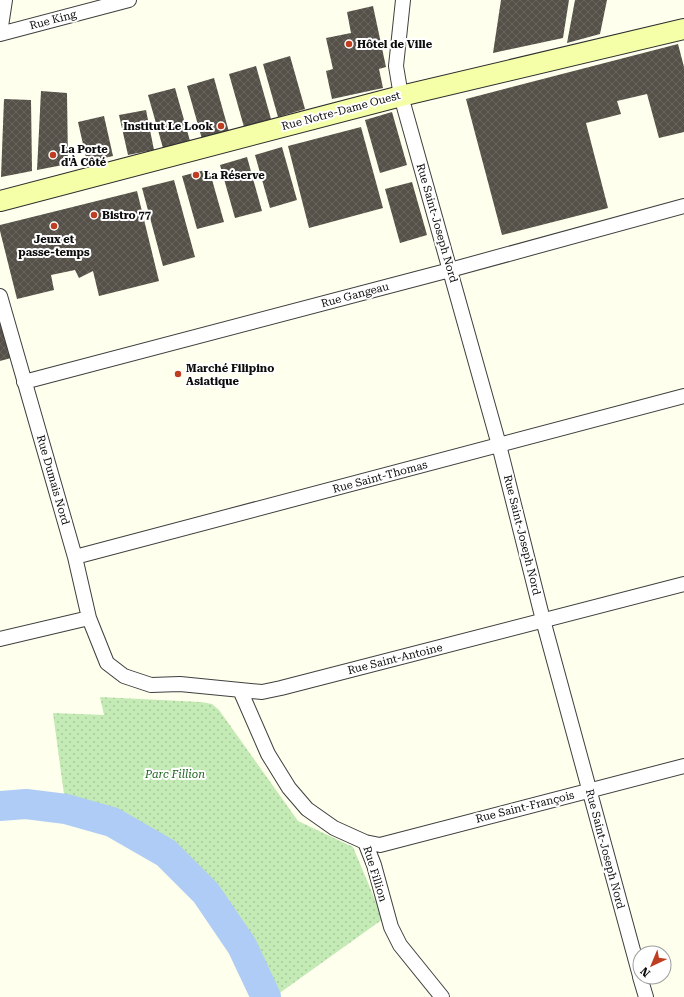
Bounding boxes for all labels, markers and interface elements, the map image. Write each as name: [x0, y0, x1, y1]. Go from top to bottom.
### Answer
street label: Rue King: [28, 7, 79, 32]
place label: Hôtel de Ville: [357, 38, 433, 51]
marker: Hôtel de Ville: [344, 39, 354, 49]
street label: Rue Notre-Dame Ouest: [280, 89, 402, 133]
place label: Institut Le Look: [123, 120, 213, 133]
marker: Institut Le Look: [216, 121, 226, 131]
place label: La Porte d'À Côté: [61, 143, 108, 169]
marker: La Porte d'À Côté: [48, 150, 58, 160]
street label: Rue Saint-Joseph Nord: [414, 162, 460, 284]
place label: La Réserve: [204, 169, 265, 182]
marker: La Réserve: [191, 170, 201, 180]
place label: Bistro 77: [102, 209, 151, 222]
marker: Bistro 77: [89, 210, 99, 220]
marker: Jeux et passe-temps: [49, 221, 59, 231]
place label: Jeux et passe-temps: [18, 233, 90, 259]
street label: Rue Gangeau: [320, 280, 390, 310]
place label: Marché Filipino Asiatique: [186, 362, 274, 388]
marker: Marché Filipino Asiatique: [173, 369, 183, 379]
street label: Rue Dumais Nord: [34, 434, 72, 526]
street label: Rue Saint-Thomas: [331, 458, 429, 496]
street label: Rue Saint-Joseph Nord: [501, 474, 543, 596]
street label: Rue Saint-Antoine: [346, 641, 444, 677]
park label: Parc Fillion: [144, 768, 205, 781]
street label: Rue Saint-François: [474, 788, 576, 826]
street label: Rue Saint-Joseph Nord: [583, 788, 627, 910]
street label: Rue Fillion: [360, 845, 390, 903]
north arrow: [632, 945, 672, 985]
text: N: [637, 964, 653, 979]

